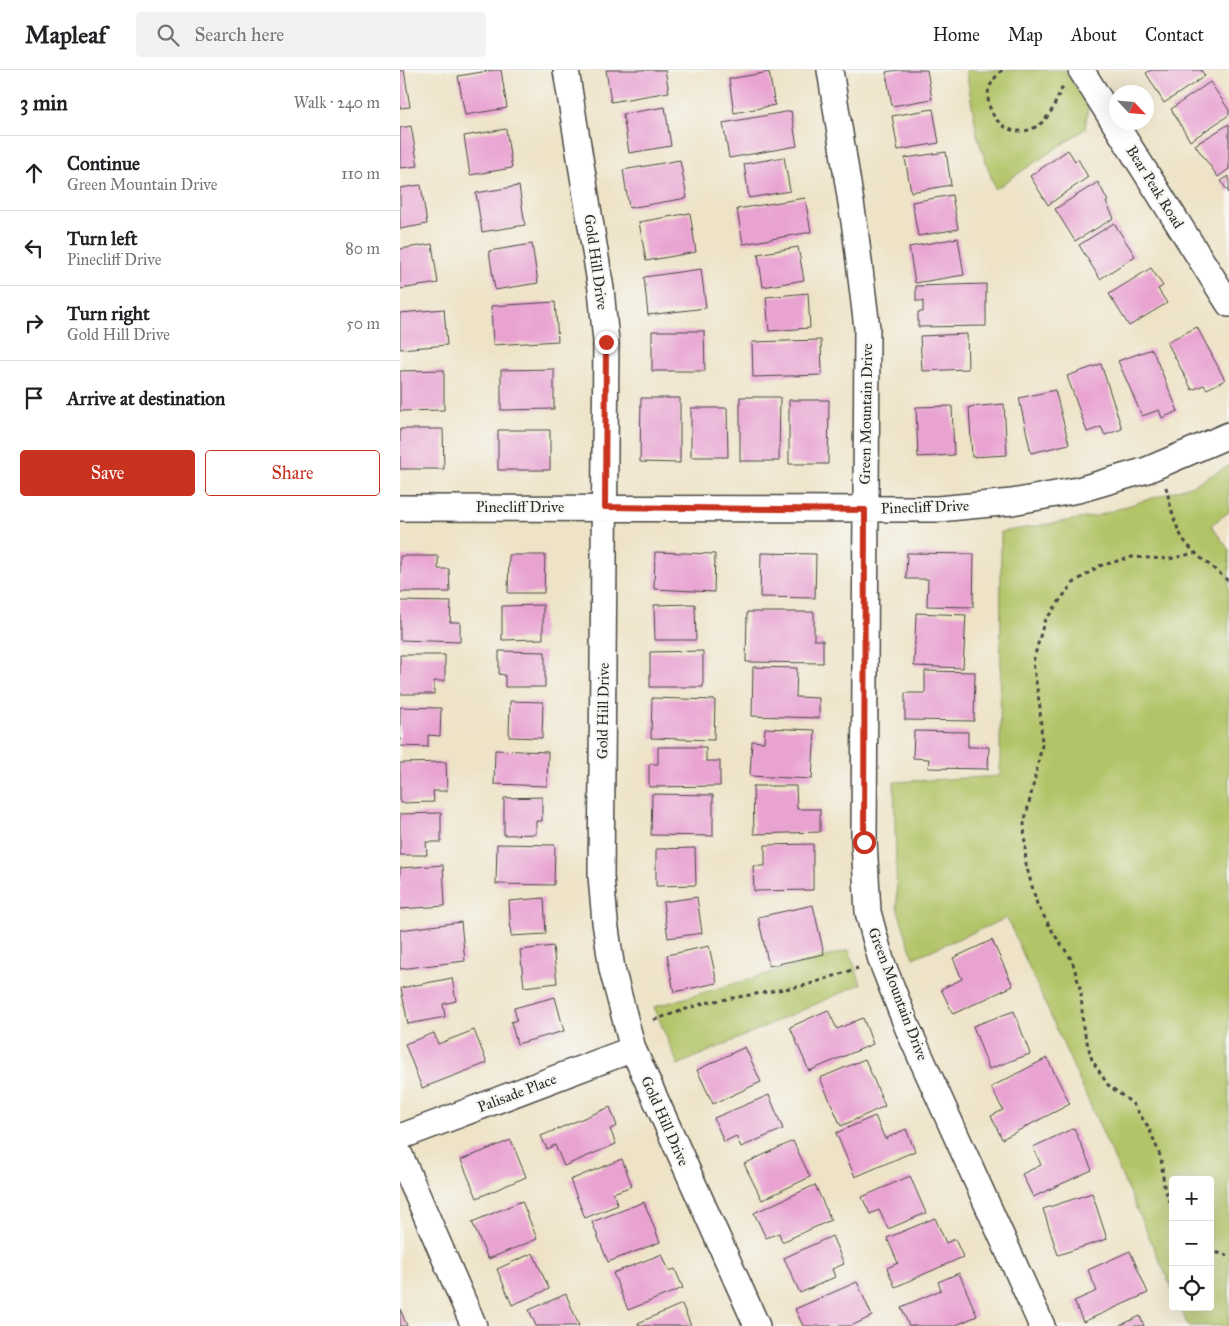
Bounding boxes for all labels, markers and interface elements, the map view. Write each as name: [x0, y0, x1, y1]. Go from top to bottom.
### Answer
search box: [136, 12, 486, 57]
text: Mapleaf: [25, 20, 106, 50]
icon: search: [154, 21, 182, 49]
text: Search here: [194, 23, 284, 46]
text: Home: [933, 24, 980, 46]
text: Map: [1008, 24, 1043, 46]
text: About: [1071, 24, 1117, 46]
text: Contact: [1145, 24, 1204, 46]
north arrow: [1109, 85, 1154, 130]
text: 3 min: [20, 90, 68, 116]
text: Walk · 240 m: [294, 93, 380, 112]
street label: Bear Peak Road: [1122, 142, 1188, 232]
text: Continue: [67, 152, 140, 175]
icon: ahead: [20, 159, 48, 187]
text: 110 m: [341, 164, 380, 183]
text: Green Mountain Drive: [67, 175, 218, 194]
street label: Gold Hill Drive: [580, 213, 612, 311]
text: Turn left: [67, 227, 137, 250]
icon: left: [20, 234, 48, 262]
text: 80 m: [345, 239, 380, 258]
text: Pinecliff Drive: [67, 250, 161, 269]
text: Turn right: [67, 302, 150, 325]
icon: right: [20, 309, 48, 337]
text: 50 m: [346, 314, 380, 333]
text: Gold Hill Drive: [67, 325, 170, 344]
route end: [595, 331, 618, 354]
street label: Green Mountain Drive: [856, 343, 876, 485]
icon: arrive: [20, 384, 48, 412]
text: Arrive at destination: [67, 387, 225, 410]
button: Save: [20, 450, 195, 496]
button: Share: [205, 450, 380, 496]
street label: Pinecliff Drive: [880, 496, 970, 518]
street label: Pinecliff Drive: [476, 498, 564, 516]
street label: Gold Hill Drive: [593, 663, 613, 759]
route start: [853, 831, 876, 854]
street label: Green Mountain Drive: [864, 925, 932, 1063]
street label: Palisade Place: [475, 1070, 559, 1116]
street label: Gold Hill Drive: [637, 1073, 693, 1169]
map controls: [1169, 1176, 1214, 1311]
button: +: [1169, 1176, 1214, 1221]
button: −: [1169, 1221, 1214, 1266]
button: locate: [1169, 1266, 1214, 1311]

